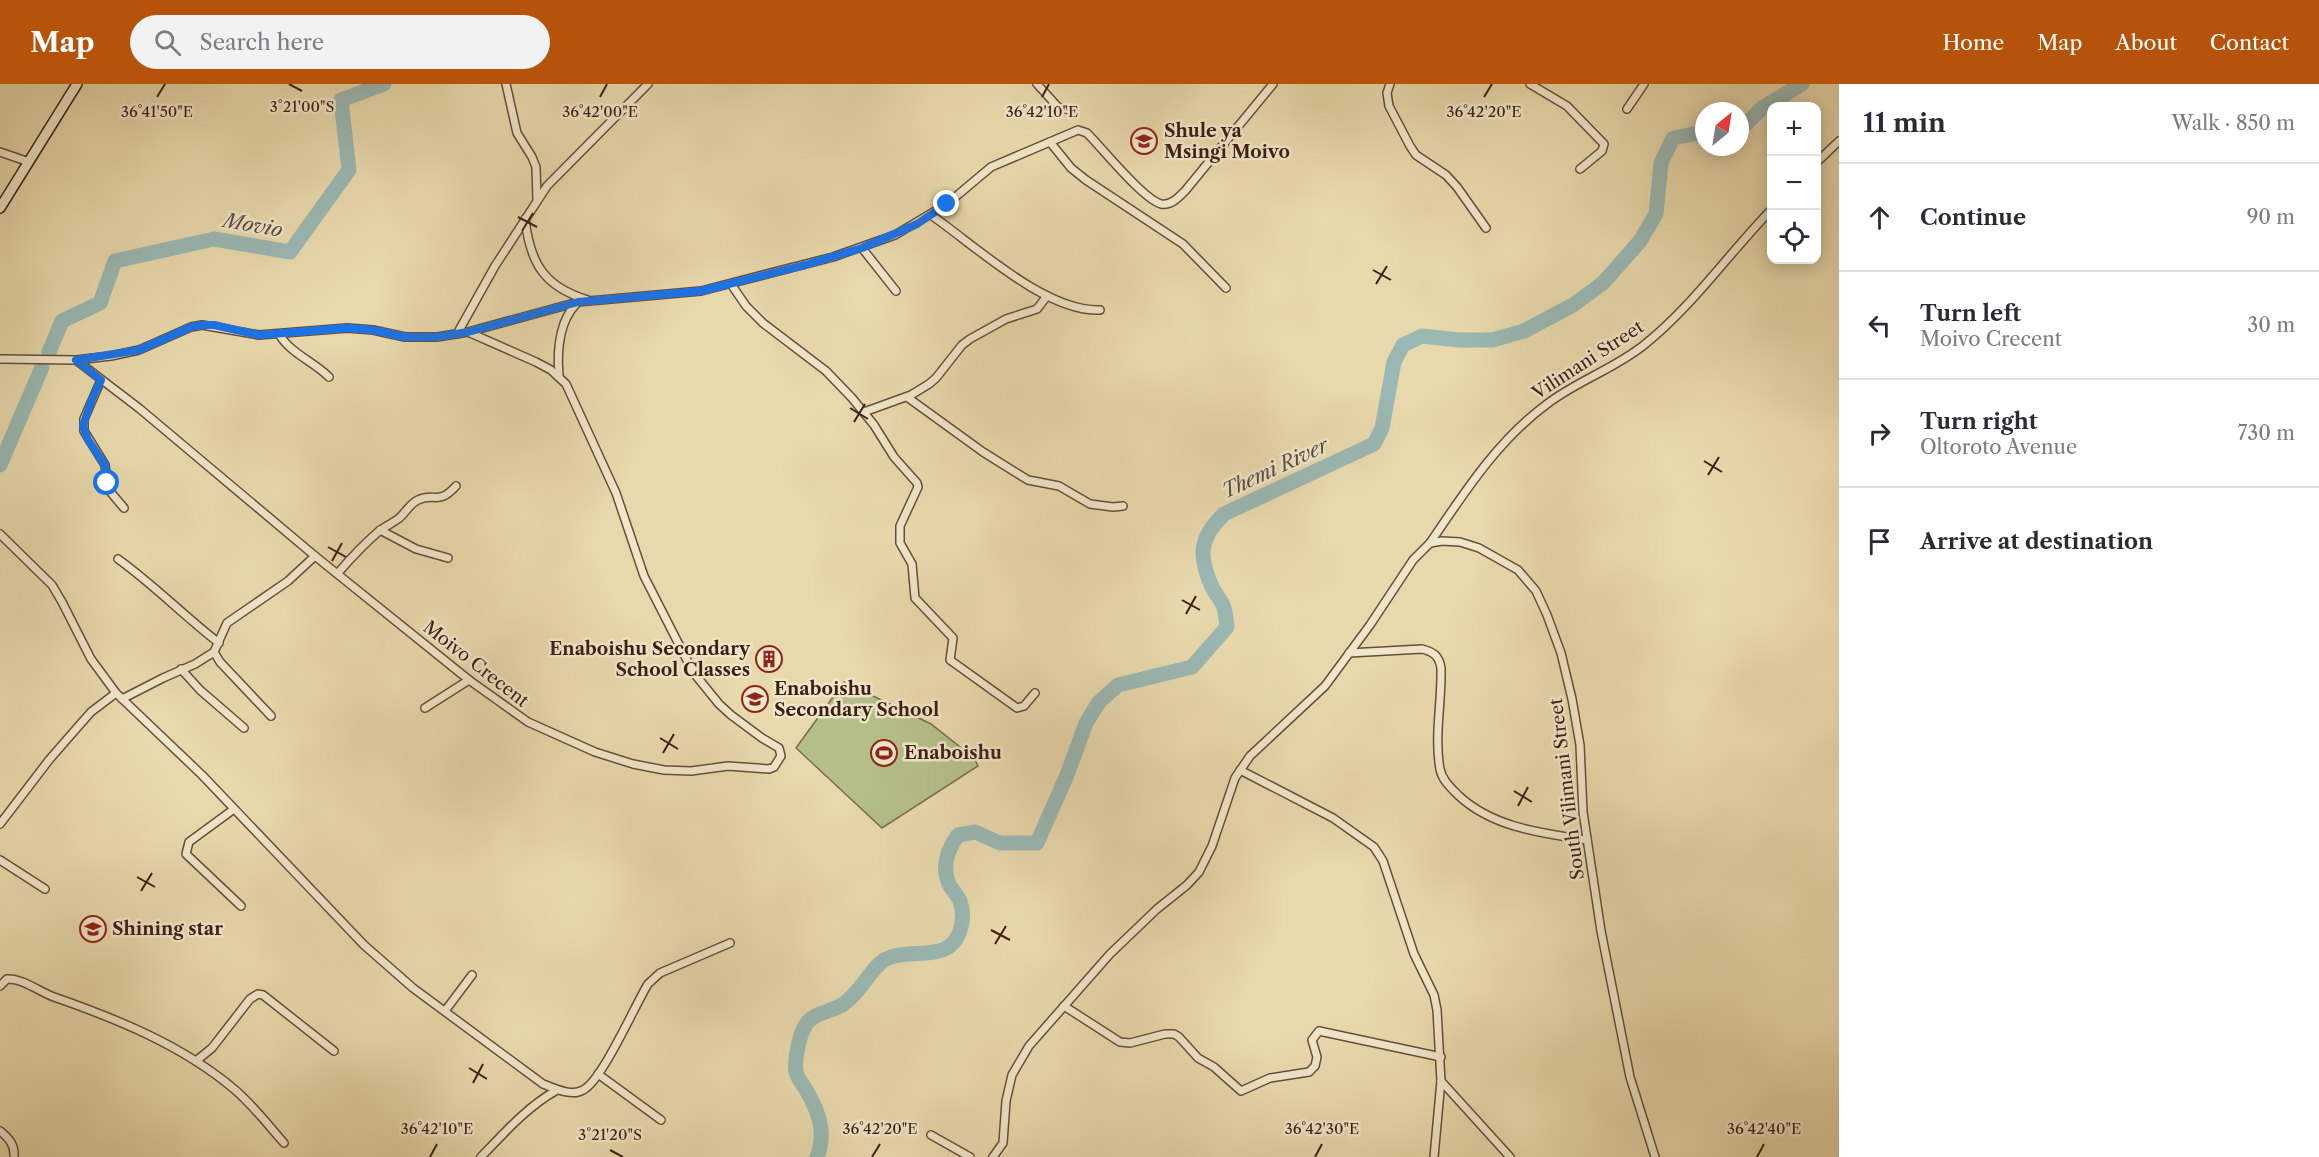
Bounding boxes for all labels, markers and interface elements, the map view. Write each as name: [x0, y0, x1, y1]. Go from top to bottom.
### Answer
search box: [130, 15, 550, 69]
text: Map: [30, 25, 94, 59]
icon: search: [151, 26, 184, 59]
text: Search here: [199, 29, 324, 56]
text: Home: [1943, 30, 2004, 55]
text: Map: [2037, 30, 2082, 55]
text: About: [2115, 30, 2177, 55]
text: Contact: [2210, 30, 2289, 55]
text: 3°21'00"S: [270, 97, 334, 116]
text: 36°41'50"E: [121, 102, 193, 121]
text: 36°42'00"E: [562, 102, 638, 121]
text: 36°42'10"E: [1006, 102, 1078, 121]
text: 36°42'20"E: [1446, 102, 1522, 121]
north arrow: [1695, 102, 1749, 156]
map controls: [1767, 102, 1821, 264]
button: +: [1767, 102, 1821, 156]
text: 11 min: [1863, 107, 1946, 139]
text: Walk · 850 m: [2172, 111, 2295, 135]
place label: Shule ya Msingi Moivo: [1164, 120, 1290, 163]
school or university icon: Shule ya Msingi Moivo: [1129, 126, 1159, 156]
button: −: [1767, 156, 1821, 210]
route end: [933, 190, 959, 216]
icon: ahead: [1863, 201, 1896, 234]
text: Continue: [1920, 204, 2026, 231]
text: 90 m: [2247, 205, 2295, 229]
water label: Movio: [220, 208, 284, 242]
button: locate: [1767, 210, 1821, 264]
text: Turn left: [1920, 300, 2021, 327]
icon: left: [1863, 309, 1896, 342]
text: 30 m: [2247, 313, 2295, 337]
street label: Vilimani Street: [1527, 316, 1648, 405]
text: Moivo Crecent: [1920, 327, 2062, 351]
text: Turn right: [1920, 408, 2038, 435]
icon: right: [1863, 417, 1896, 450]
text: 730 m: [2238, 421, 2295, 445]
water label: Themi River: [1218, 432, 1334, 503]
text: Oltoroto Avenue: [1920, 435, 2077, 459]
route start: [93, 469, 119, 495]
icon: arrive: [1863, 525, 1896, 558]
text: Arrive at destination: [1920, 528, 2153, 555]
street label: Moivo Crecent: [419, 616, 534, 712]
place label: Enaboishu Secondary School Classes: [549, 638, 751, 681]
building icon: Enaboishu Secondary School Classes: [754, 644, 784, 674]
place label: Enaboishu Secondary School: [774, 678, 939, 721]
school or university icon: Enaboishu Secondary School: [740, 684, 770, 714]
street label: South Vilimani Street: [1545, 696, 1589, 881]
sports icon: Enaboishu: [869, 738, 899, 768]
place label: Enaboishu: [904, 742, 1002, 764]
school or university icon: Shining star: [78, 914, 108, 944]
place label: Shining star: [112, 918, 223, 940]
text: 36°42'10"E: [401, 1119, 473, 1138]
text: 36°42'20"E: [842, 1119, 918, 1138]
text: 36°42'30"E: [1285, 1119, 1359, 1138]
text: 36°42'40"E: [1727, 1119, 1801, 1138]
text: 3°21'20"S: [578, 1125, 642, 1144]

